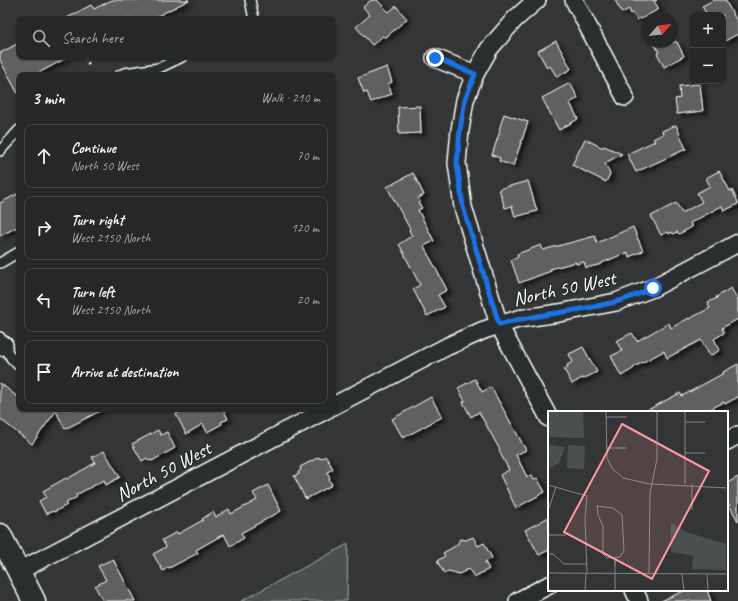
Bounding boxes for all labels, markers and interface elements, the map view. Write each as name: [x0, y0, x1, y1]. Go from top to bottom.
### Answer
north arrow: [642, 12, 678, 48]
map controls: [690, 12, 726, 84]
button: +: [690, 12, 726, 48]
search box: [16, 16, 336, 60]
icon: search: [30, 27, 52, 49]
text: Search here: [62, 29, 123, 48]
button: −: [690, 48, 726, 84]
route end: [426, 49, 444, 67]
text: 3 min: [32, 88, 65, 109]
text: Walk · 210 m: [261, 90, 320, 106]
text: Continue: [71, 139, 116, 158]
icon: ahead: [33, 145, 55, 167]
text: 70 m: [297, 148, 319, 164]
text: North 50 West: [71, 158, 139, 174]
text: Turn right: [71, 211, 124, 230]
icon: right: [33, 217, 55, 239]
text: 120 m: [291, 220, 319, 236]
text: West 2150 North: [71, 230, 150, 246]
street label: North 50 West: [511, 265, 620, 312]
route start: [644, 279, 662, 297]
text: Turn left: [71, 283, 114, 302]
icon: left: [33, 289, 55, 311]
text: 20 m: [297, 292, 319, 308]
text: West 2150 North: [71, 302, 150, 318]
icon: arrive: [33, 361, 55, 383]
text: Arrive at destination: [71, 363, 178, 382]
inset map: [548, 411, 728, 591]
street label: North 50 West: [111, 435, 217, 507]

